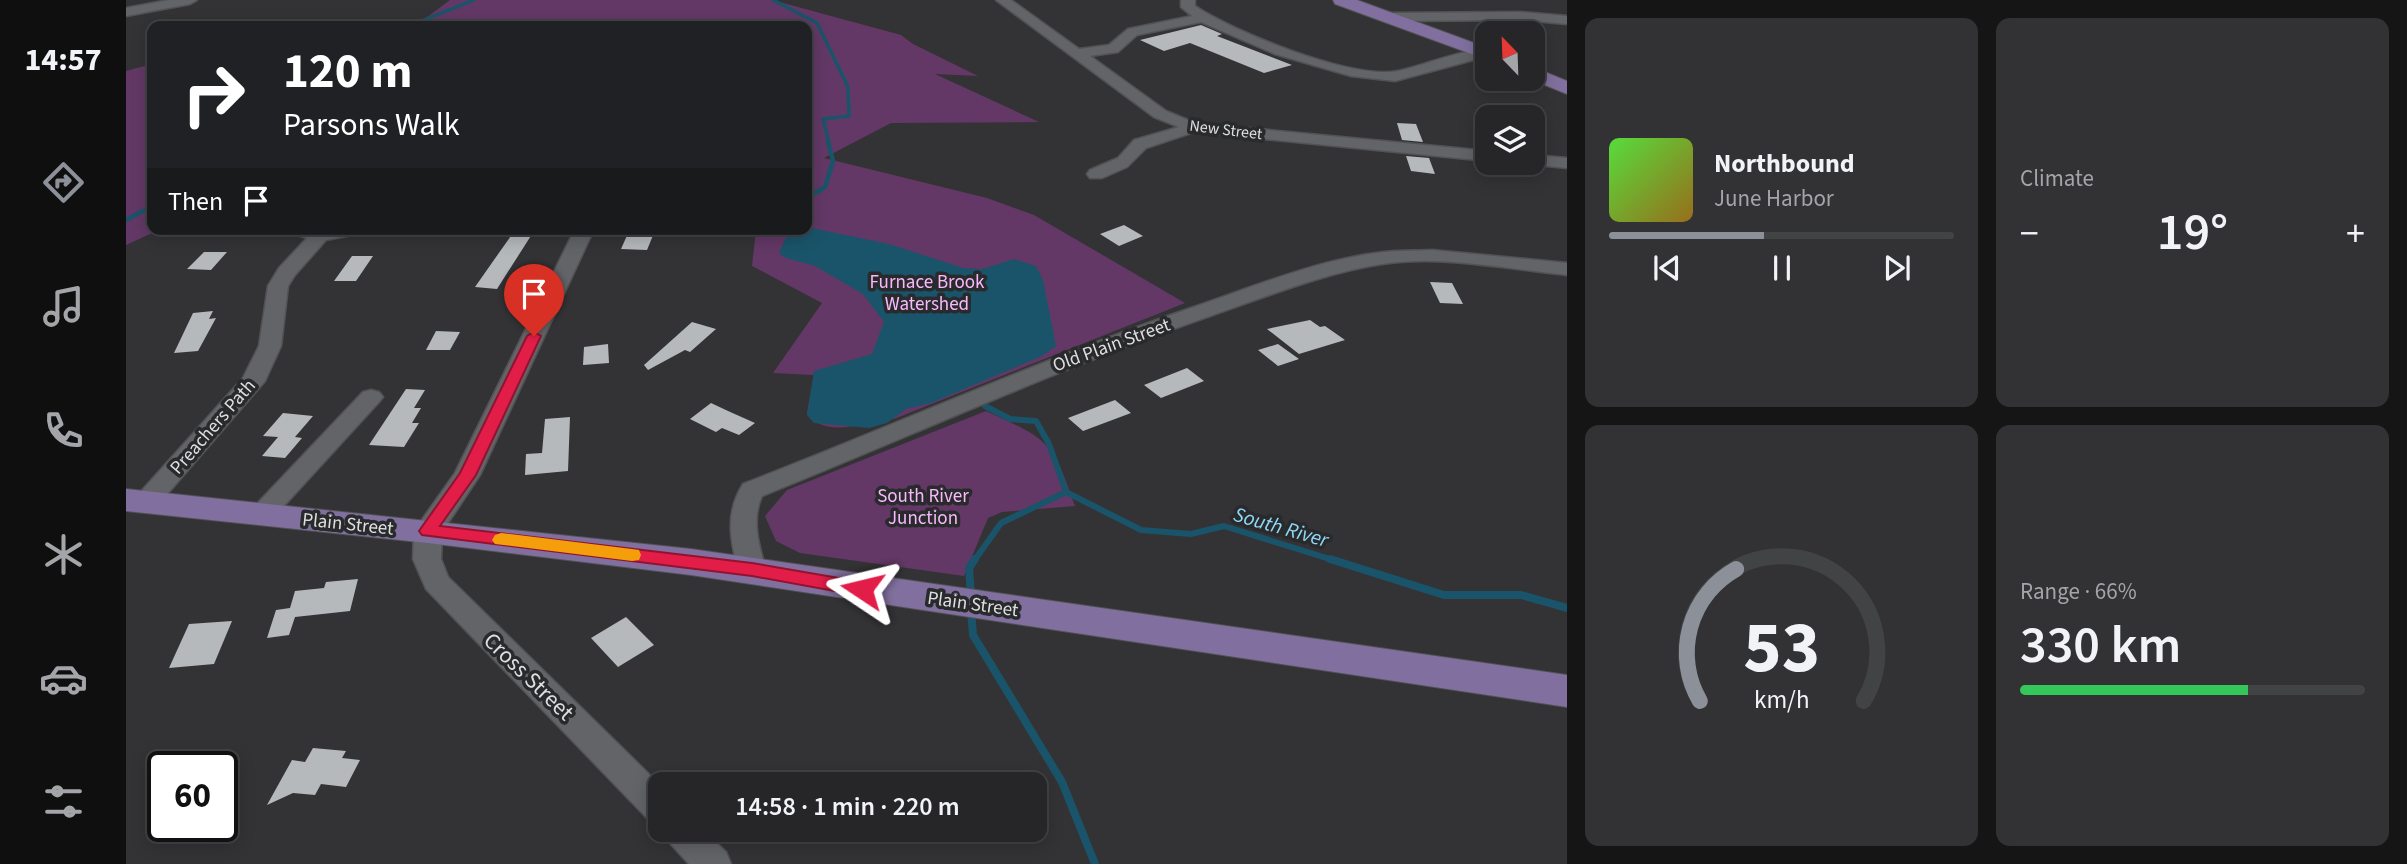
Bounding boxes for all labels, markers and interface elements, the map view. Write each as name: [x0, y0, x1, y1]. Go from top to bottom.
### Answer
north arrow: [1475, 21, 1545, 91]
map controls: [1475, 21, 1545, 175]
text: 14:57: [24, 37, 102, 83]
text: 120 m: [283, 37, 412, 107]
icon: right: [168, 49, 259, 140]
text: Parsons Walk: [283, 102, 460, 148]
button: layers: [1475, 105, 1545, 175]
street label: New Street: [1188, 115, 1264, 145]
text: Northbound: [1714, 145, 1855, 182]
icon: directions: [39, 158, 88, 207]
text: Climate: [2020, 162, 2094, 195]
icon: arrive: [237, 182, 275, 220]
text: June Harbor: [1714, 182, 1834, 215]
text: Then: [168, 183, 223, 220]
text: 19°: [2157, 196, 2228, 270]
text: −: [2020, 207, 2039, 261]
text: +: [2346, 207, 2365, 261]
icon: previous: [1648, 249, 1686, 287]
icon: pause: [1763, 249, 1801, 287]
icon: next: [1878, 249, 1916, 287]
pin: [504, 264, 564, 336]
park label: Furnace Brook Watershed: [869, 269, 985, 318]
icon: arrive: [515, 275, 553, 313]
icon: music: [39, 282, 88, 331]
street label: Old Plain Street: [1049, 311, 1175, 379]
street label: Preachers Path: [164, 373, 262, 481]
icon: phone: [39, 406, 88, 455]
park label: South River Junction: [877, 483, 969, 532]
water label: South River: [1230, 499, 1333, 555]
street label: Plain Street: [301, 506, 395, 543]
icon: climate: [39, 530, 88, 579]
position arrow: [825, 552, 899, 626]
text: Range · 66%: [2020, 575, 2137, 608]
street label: Plain Street: [926, 585, 1021, 624]
text: 53: [1743, 597, 1820, 701]
text: 330 km: [2020, 609, 2181, 683]
street label: Cross Street: [476, 625, 582, 728]
icon: car: [39, 654, 88, 703]
text: km/h: [1754, 682, 1809, 718]
speed limit sign: 60: [147, 751, 238, 842]
icon: filters: [39, 777, 88, 826]
text: 14:58 · 1 min · 220 m: [735, 788, 960, 825]

